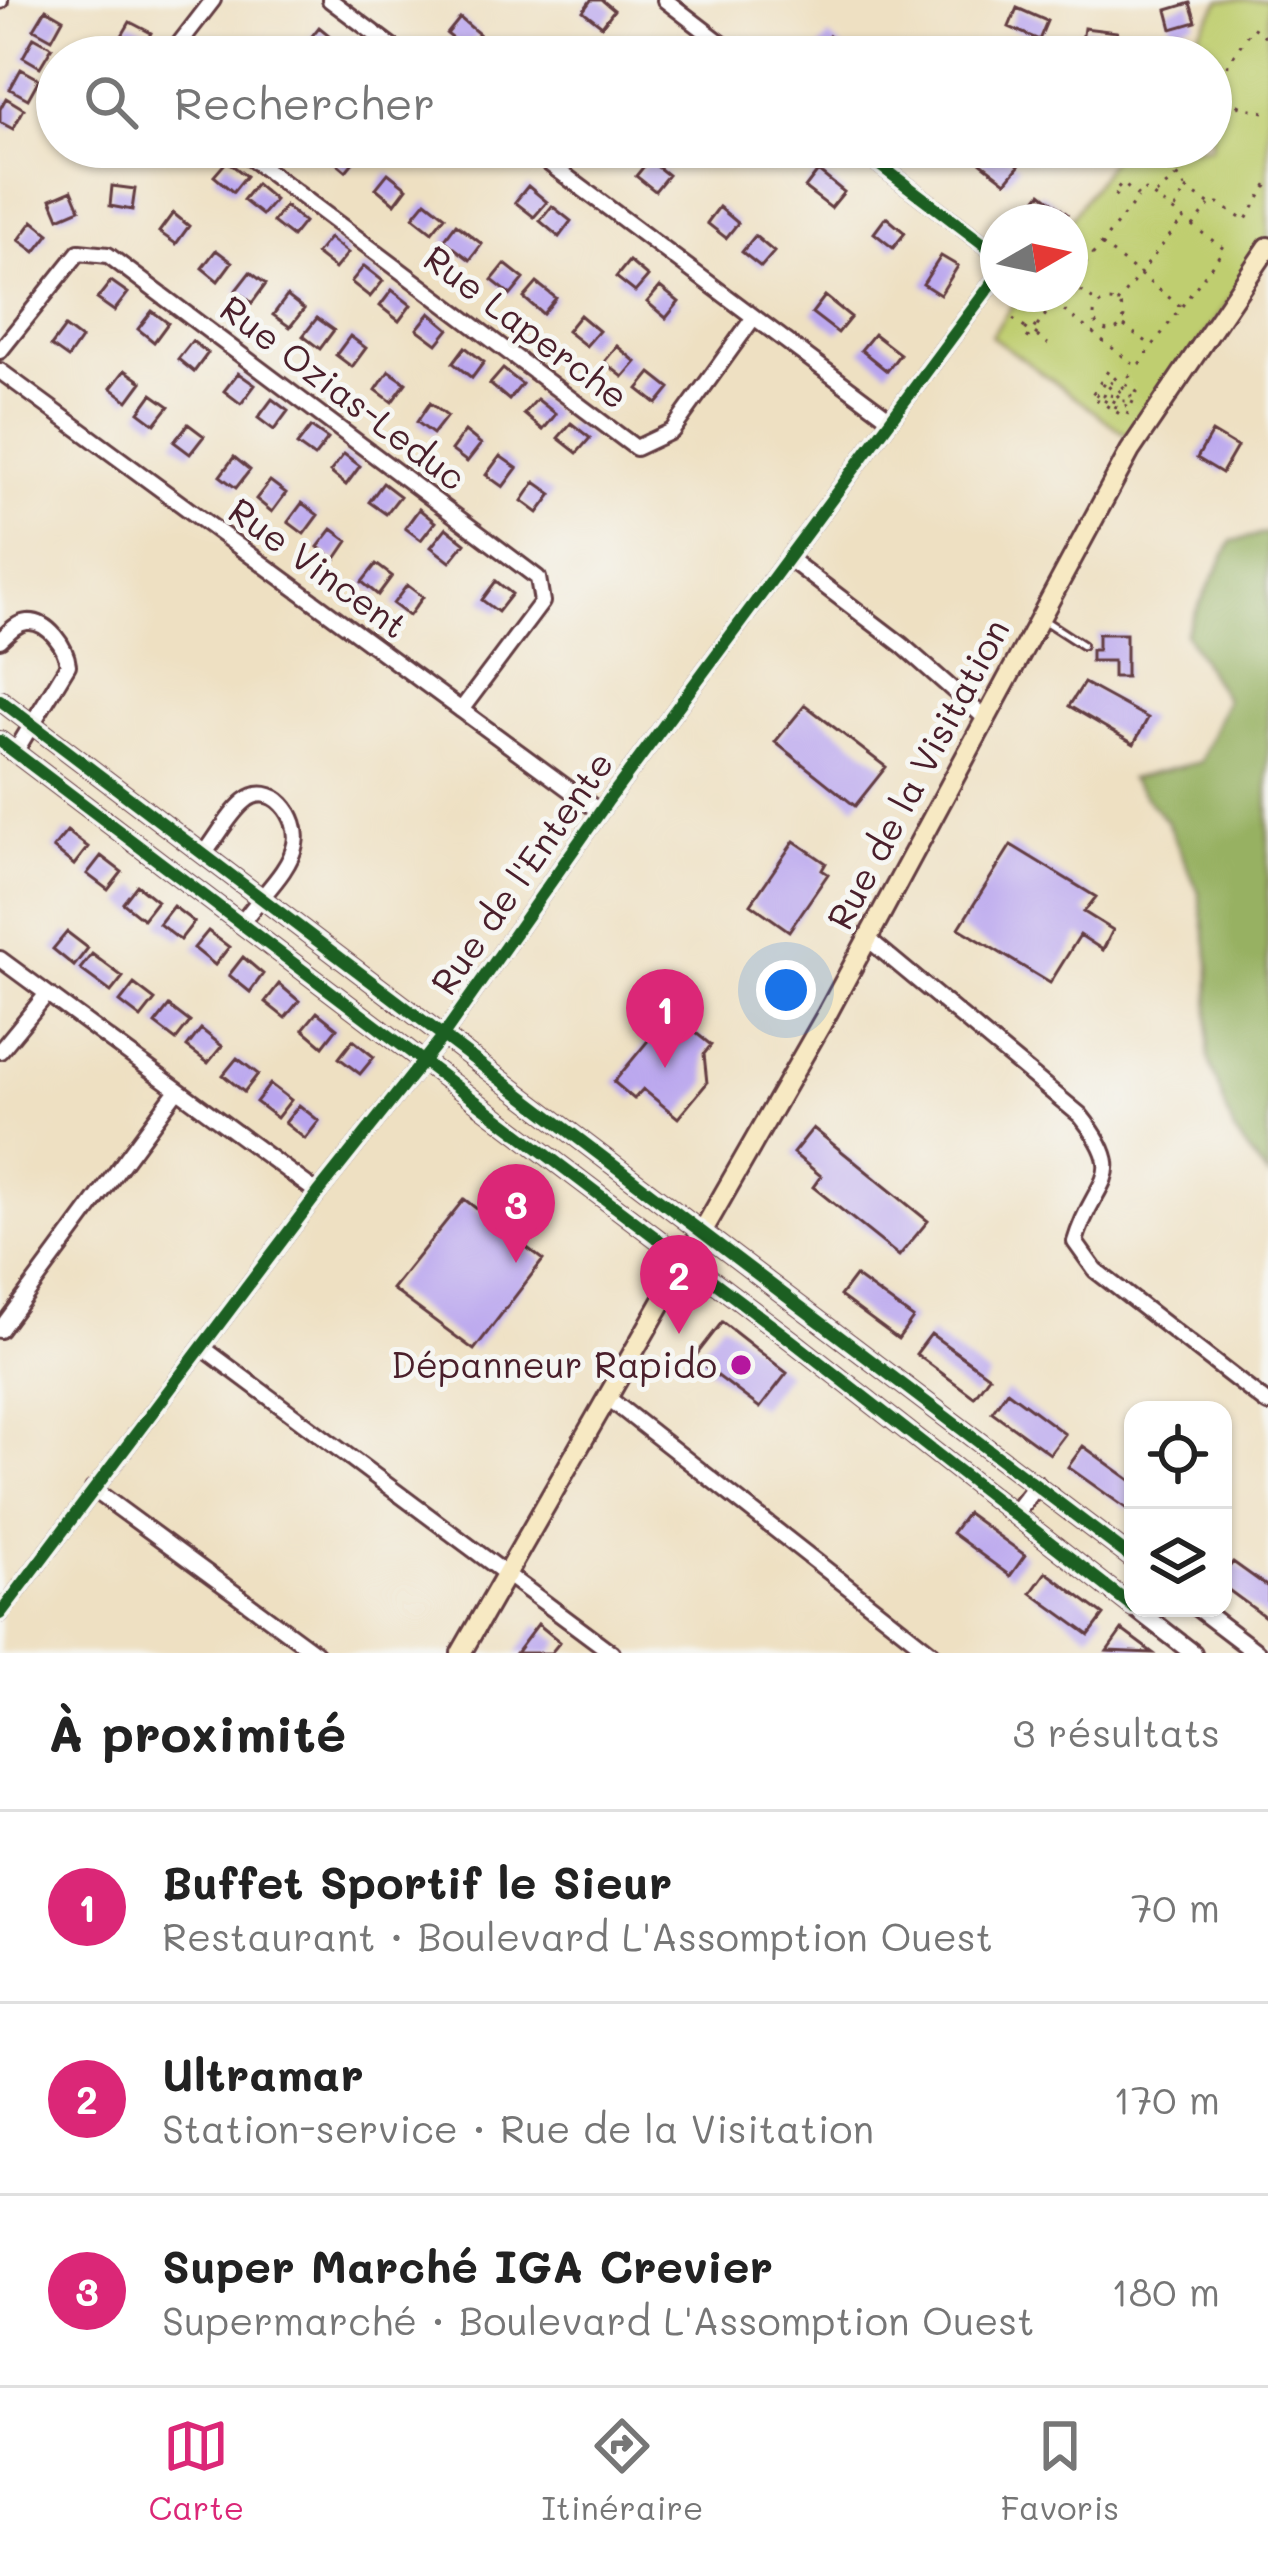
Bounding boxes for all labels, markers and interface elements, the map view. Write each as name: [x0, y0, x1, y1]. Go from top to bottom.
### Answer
search box: [36, 36, 1232, 168]
icon: search: [78, 69, 144, 135]
text: Rechercher: [174, 73, 435, 131]
north arrow: [980, 204, 1088, 312]
street label: Rue Laperche: [415, 234, 639, 418]
street label: Rue Ozias-Leduc: [212, 284, 476, 500]
street label: Rue Vincent: [220, 486, 418, 647]
street label: Rue de la Visitation: [815, 610, 1018, 937]
street label: Rue de l'Entente: [419, 741, 622, 1003]
your location: [756, 960, 816, 1020]
pin: 1: [626, 969, 704, 1068]
pin: 3: [477, 1164, 555, 1263]
pin: 2: [640, 1235, 718, 1334]
place label: Dépanneur Rapido: [391, 1340, 717, 1387]
marker: Dépanneur Rapido: [728, 1352, 754, 1378]
map controls: [1124, 1401, 1232, 1617]
button: locate: [1124, 1401, 1232, 1509]
button: layers: [1124, 1509, 1232, 1617]
text: À proximité: [48, 1698, 346, 1765]
text: 3 résultats: [1013, 1706, 1220, 1757]
text: Buffet Sportif le Sieur: [162, 1852, 672, 1910]
text: 1: [78, 1881, 96, 1932]
text: 70 m: [1131, 1881, 1220, 1932]
text: Restaurant · Boulevard L'Assomption Ouest: [162, 1910, 993, 1961]
text: Ultramar: [162, 2044, 364, 2102]
text: 2: [76, 2073, 98, 2124]
text: 170 m: [1113, 2073, 1220, 2124]
text: Station-service · Rue de la Visitation: [162, 2102, 874, 2153]
text: Super Marché IGA Crevier: [162, 2236, 773, 2294]
text: 3: [75, 2265, 99, 2316]
text: 180 m: [1111, 2265, 1220, 2316]
text: Supermarché · Boulevard L'Assomption Ouest: [162, 2294, 1034, 2345]
tab: Carte: [149, 2413, 244, 2528]
tab: Itinéraire: [541, 2413, 703, 2528]
tab: Favoris: [1001, 2413, 1119, 2528]

